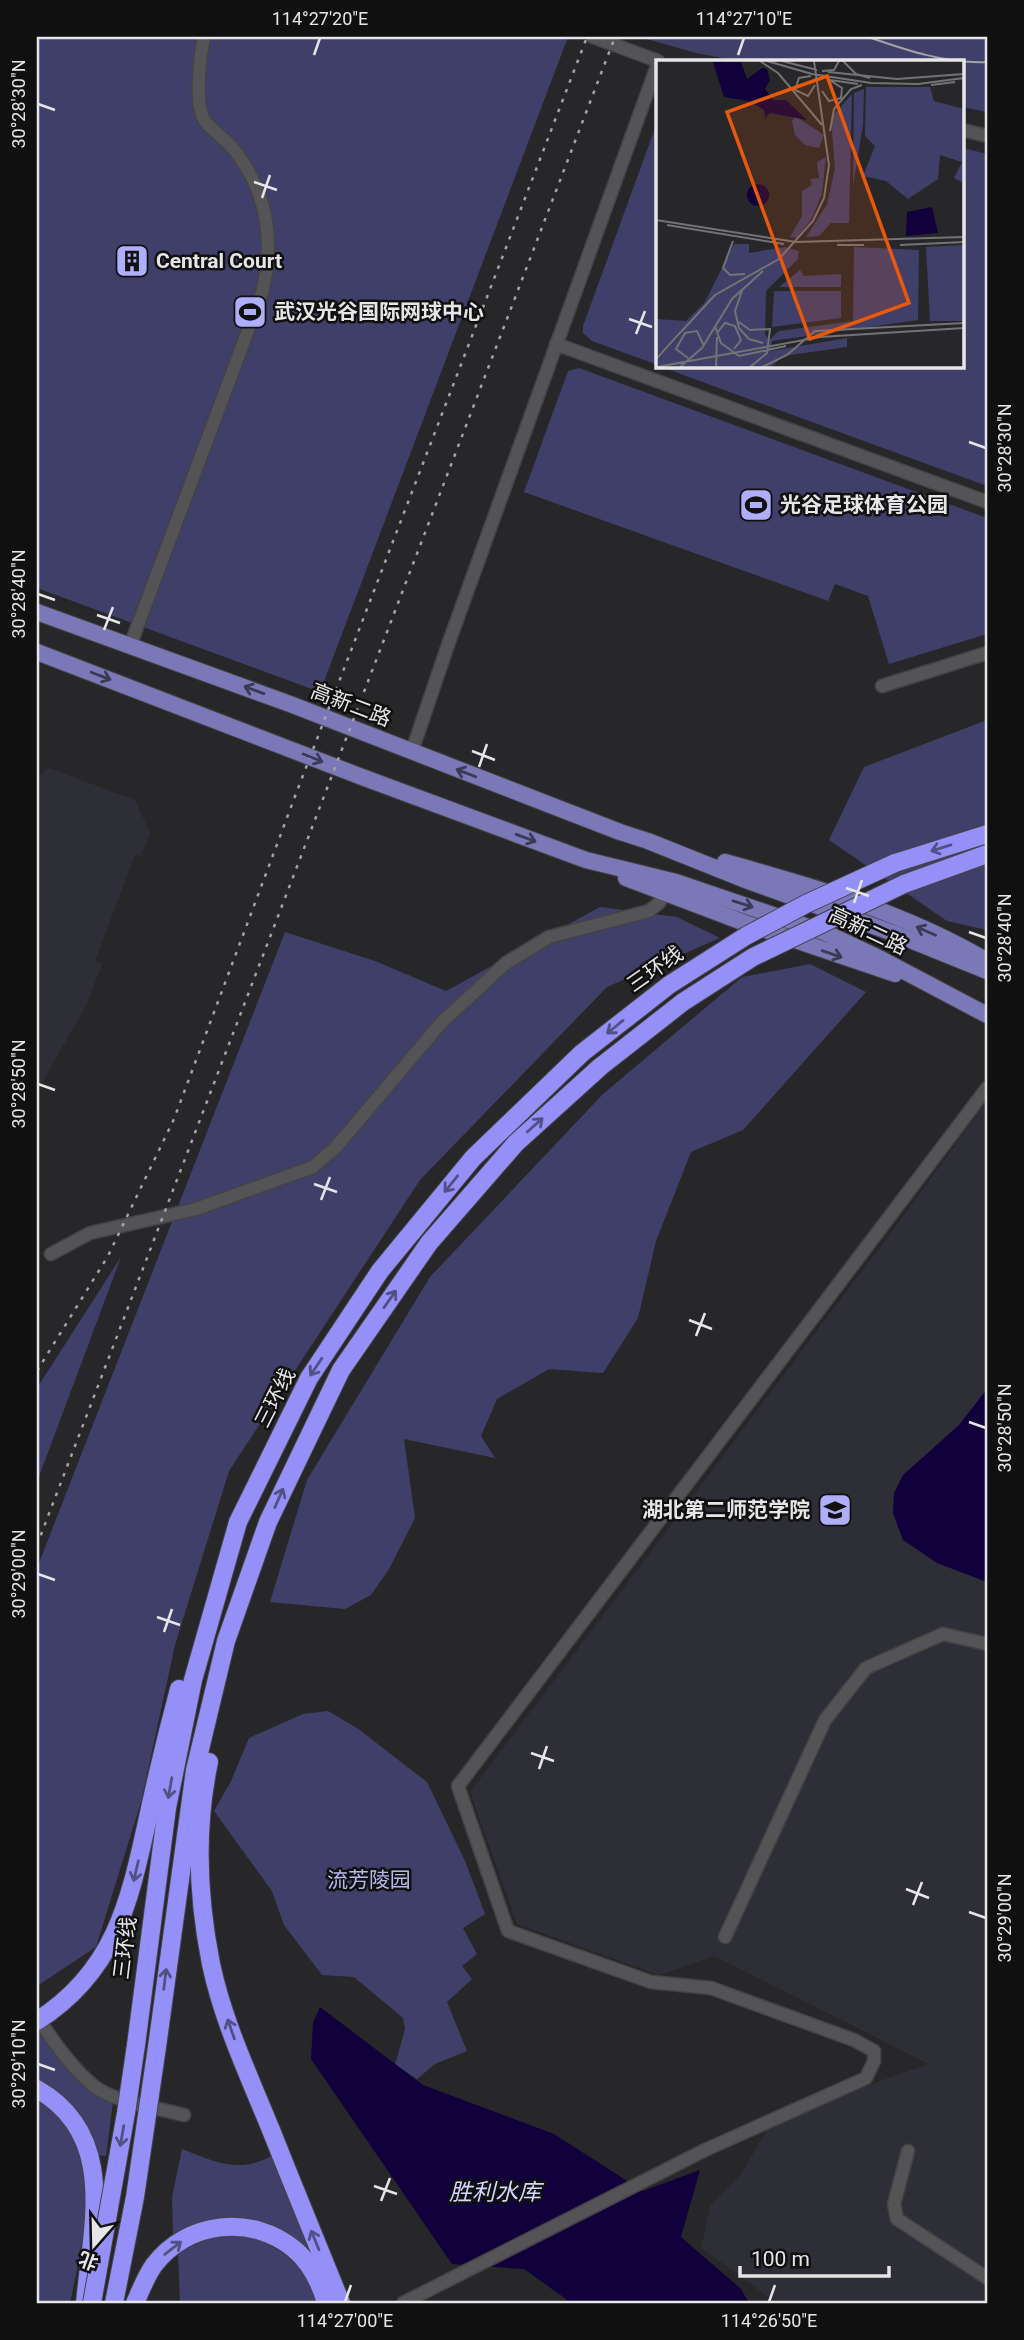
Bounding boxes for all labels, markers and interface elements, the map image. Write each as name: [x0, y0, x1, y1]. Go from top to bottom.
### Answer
text: 114°27'20"E: [272, 8, 368, 29]
text: 114°27'10"E: [696, 8, 792, 29]
text: 30°28'30"N: [8, 59, 29, 149]
inset map: [656, 60, 964, 368]
building icon: Central Court: [113, 242, 151, 280]
place label: Central Court: [156, 249, 282, 273]
sports icon: 武汉光谷国际网球中心: [231, 293, 269, 331]
place label: 武汉光谷国际网球中心: [274, 300, 484, 324]
text: 30°28'30"N: [994, 403, 1015, 493]
sports icon: 光谷足球体育公园: [737, 486, 775, 524]
place label: 光谷足球体育公园: [780, 493, 948, 517]
text: 30°28'40"N: [8, 549, 29, 639]
one-way arrow: [89, 670, 111, 683]
street label: 高新二路: [307, 679, 395, 731]
one-way arrow: [243, 683, 265, 696]
one-way arrow: [301, 752, 323, 765]
one-way arrow: [455, 765, 477, 778]
one-way arrow: [514, 832, 536, 845]
one-way arrow: [930, 843, 952, 856]
text: 30°28'40"N: [994, 893, 1015, 983]
one-way arrow: [732, 899, 754, 912]
street label: 高新二路: [825, 902, 911, 960]
one-way arrow: [916, 924, 937, 937]
street label: 三环线: [622, 941, 688, 997]
one-way arrow: [821, 949, 843, 961]
one-way arrow: [606, 1019, 624, 1034]
text: 30°28'50"N: [8, 1039, 29, 1129]
one-way arrow: [526, 1118, 544, 1134]
one-way arrow: [444, 1175, 459, 1193]
one-way arrow: [383, 1290, 397, 1310]
one-way arrow: [309, 1357, 323, 1376]
street label: 三环线: [250, 1364, 300, 1432]
text: 30°28'50"N: [994, 1383, 1015, 1473]
one-way arrow: [273, 1487, 286, 1509]
school or university icon: 湖北第二师范学院: [816, 1491, 854, 1529]
place label: 湖北第二师范学院: [642, 1498, 810, 1522]
text: 30°29'00"N: [8, 1529, 29, 1619]
one-way arrow: [163, 1776, 177, 1798]
one-way arrow: [129, 1859, 143, 1882]
park label: 流芳陵园: [327, 1868, 411, 1892]
text: 30°29'00"N: [994, 1873, 1015, 1963]
street label: 三环线: [109, 1915, 141, 1981]
one-way arrow: [159, 1968, 172, 1991]
one-way arrow: [224, 2018, 236, 2040]
text: 30°29'10"N: [8, 2019, 29, 2109]
one-way arrow: [115, 2124, 128, 2147]
water label: 胜利水库: [449, 2179, 545, 2206]
north arrow: [60, 2210, 130, 2280]
one-way arrow: [308, 2230, 321, 2251]
scale bar: [740, 2235, 889, 2279]
one-way arrow: [163, 2241, 182, 2256]
text: 北: [75, 2246, 101, 2275]
text: 100 m: [751, 2247, 810, 2271]
text: 114°27'00"E: [297, 2310, 393, 2331]
text: 114°26'50"E: [721, 2310, 817, 2331]

